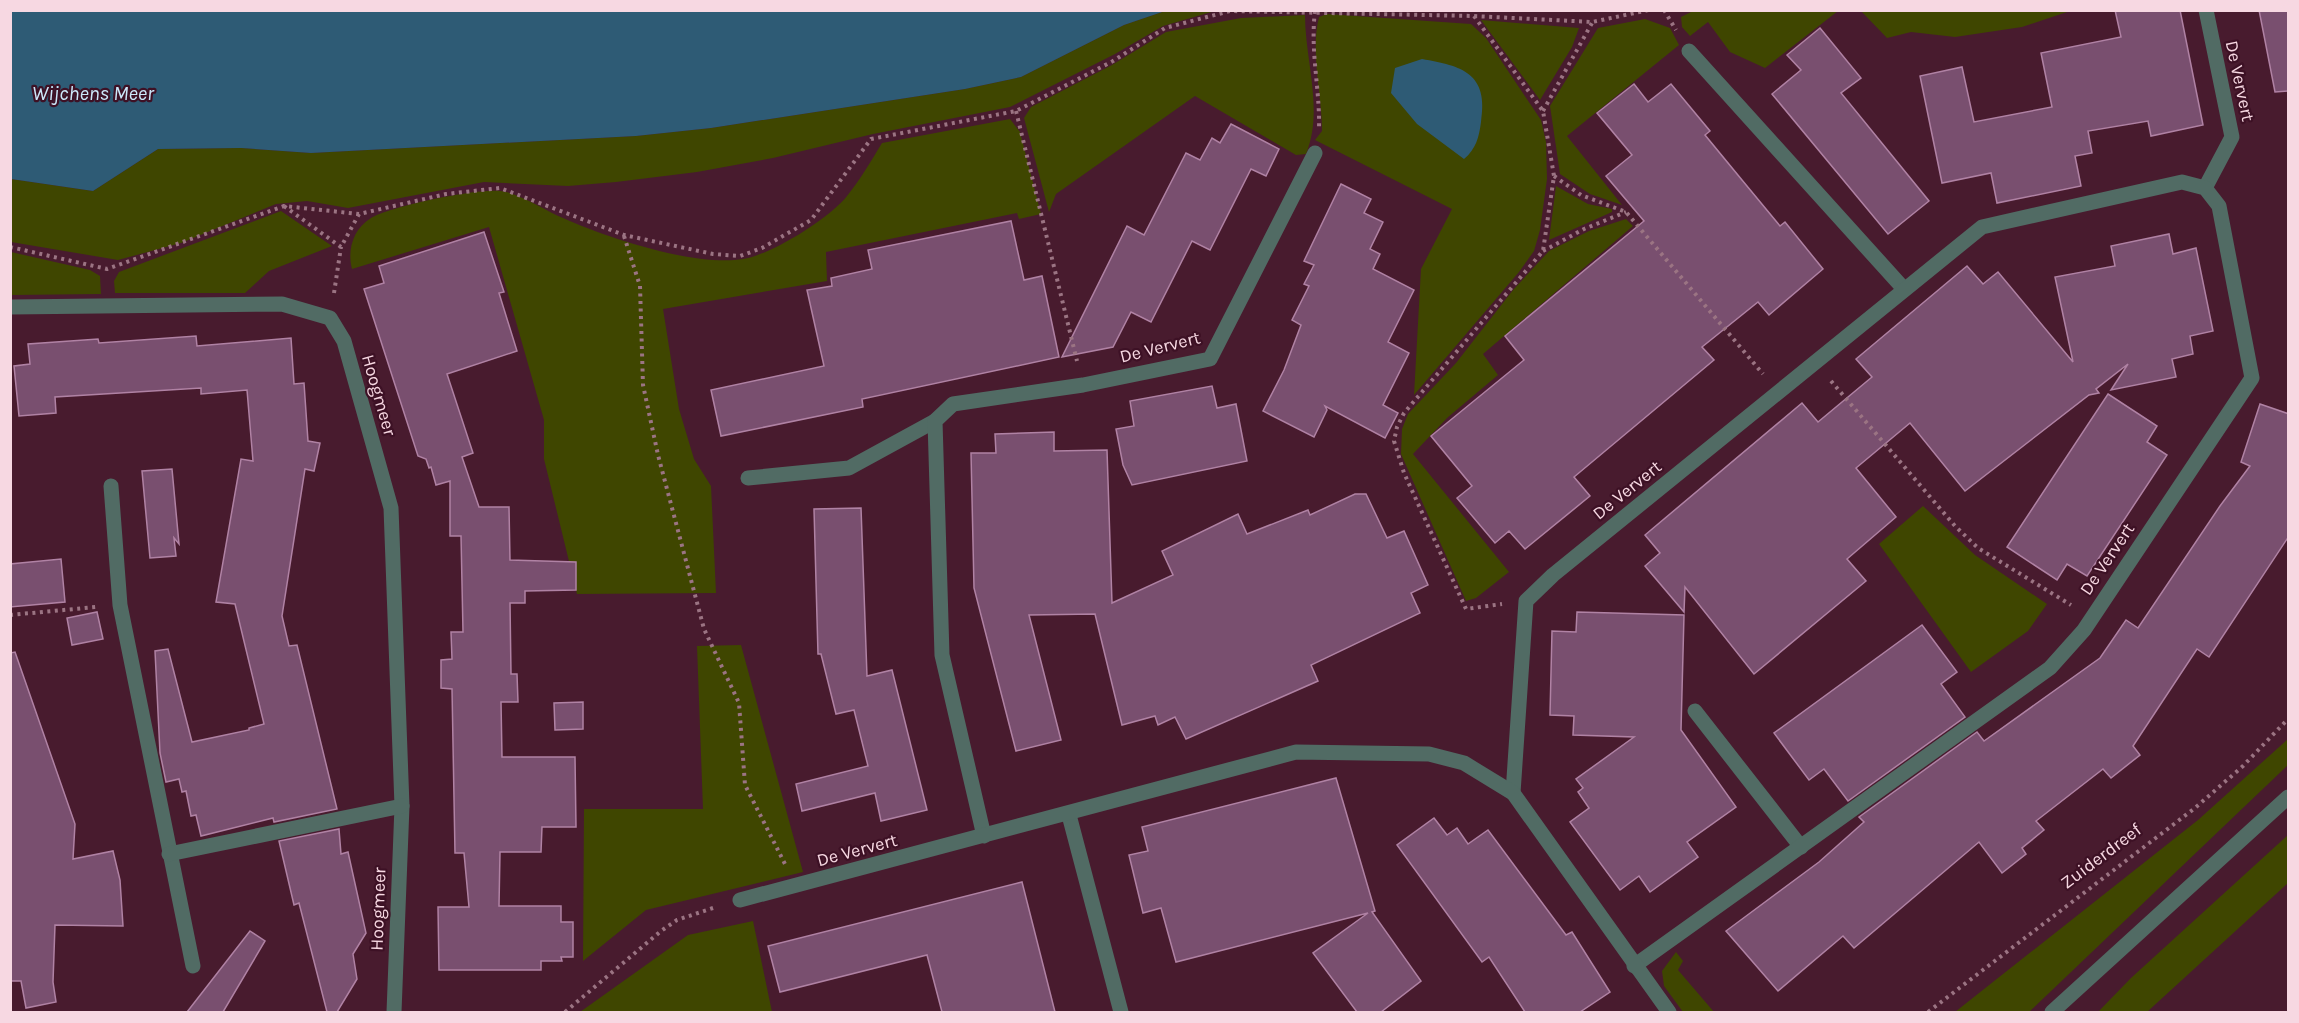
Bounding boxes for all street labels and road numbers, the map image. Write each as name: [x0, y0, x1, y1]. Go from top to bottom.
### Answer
street label: De Ververt: [2221, 38, 2259, 124]
street label: De Ververt: [1117, 326, 1203, 368]
street label: Hoogmeer: [357, 352, 401, 439]
street label: De Ververt: [1588, 455, 1666, 524]
street label: De Ververt: [2075, 519, 2139, 599]
street label: Zuiderdreef: [2056, 818, 2146, 893]
street label: De Ververt: [814, 829, 900, 871]
street label: Hoogmeer: [366, 866, 390, 951]

